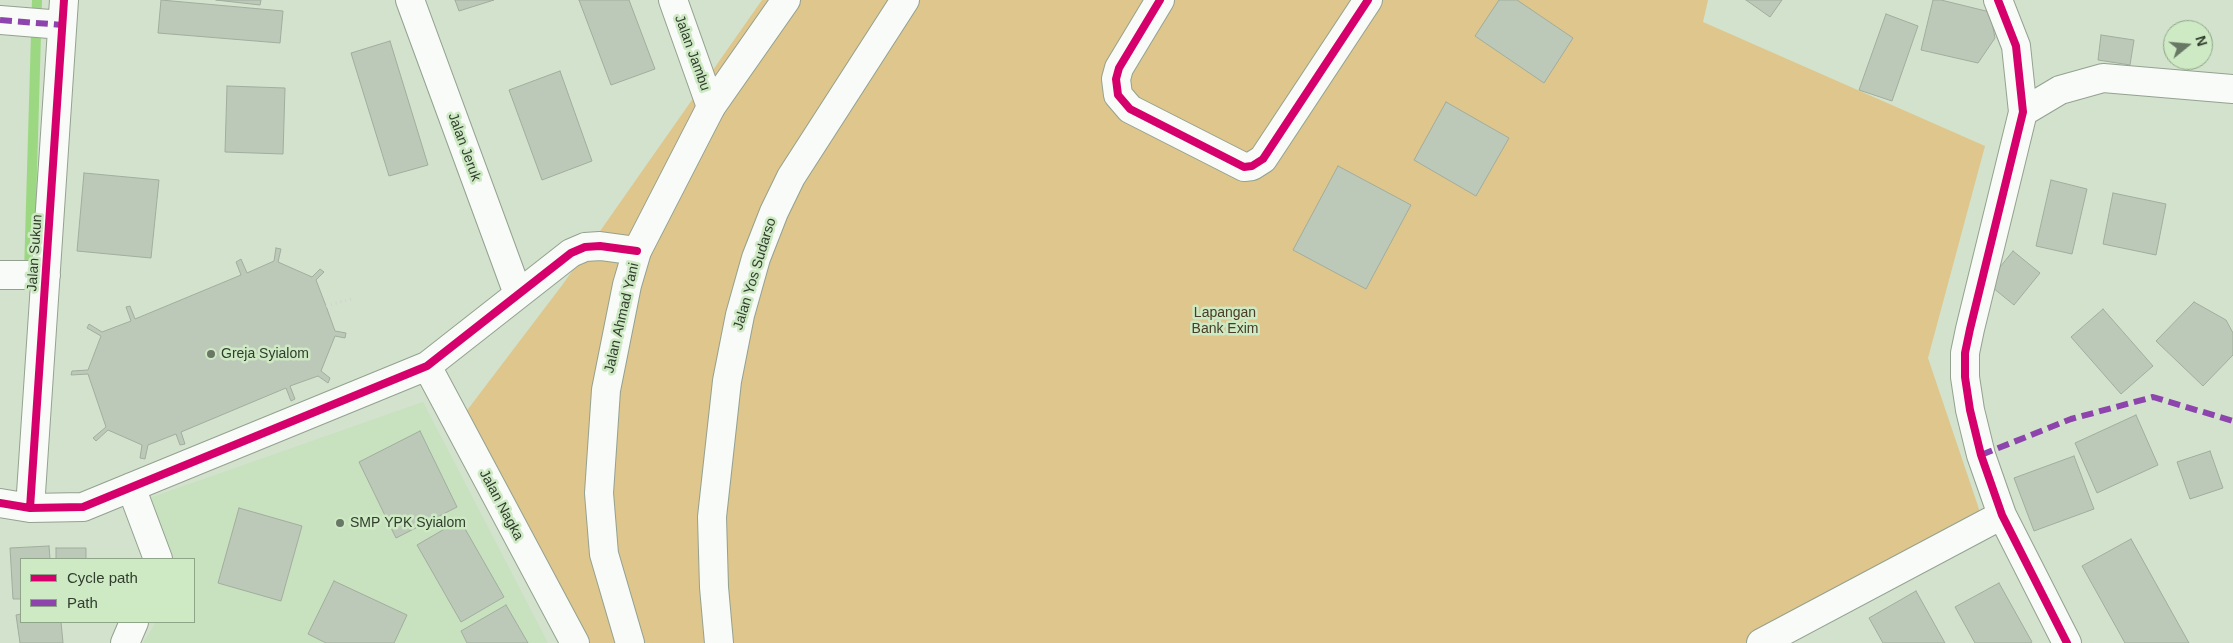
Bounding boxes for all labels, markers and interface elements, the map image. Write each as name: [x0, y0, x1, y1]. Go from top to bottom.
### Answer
street label: Jalan Jambu: [671, 13, 713, 93]
north arrow: [2163, 20, 2213, 70]
text: N: [2192, 34, 2211, 48]
street label: Jalan Jeruk: [444, 110, 484, 184]
street label: Jalan Sukun: [24, 214, 46, 292]
street label: Jalan Yos Sudarso: [730, 216, 780, 332]
street label: Jalan Ahmad Yani: [601, 261, 643, 375]
park label: Lapangan Bank Exim: [1192, 305, 1258, 338]
place label: Greja Syialom: [221, 346, 309, 362]
marker: Greja Syialom: [205, 348, 217, 360]
street label: Jalan Nagka: [475, 467, 527, 543]
place label: SMP YPK Syialom: [350, 515, 466, 531]
marker: SMP YPK Syialom: [334, 517, 346, 529]
legend: [20, 558, 195, 623]
text: Cycle path: [67, 569, 138, 586]
text: Path: [67, 594, 98, 611]

